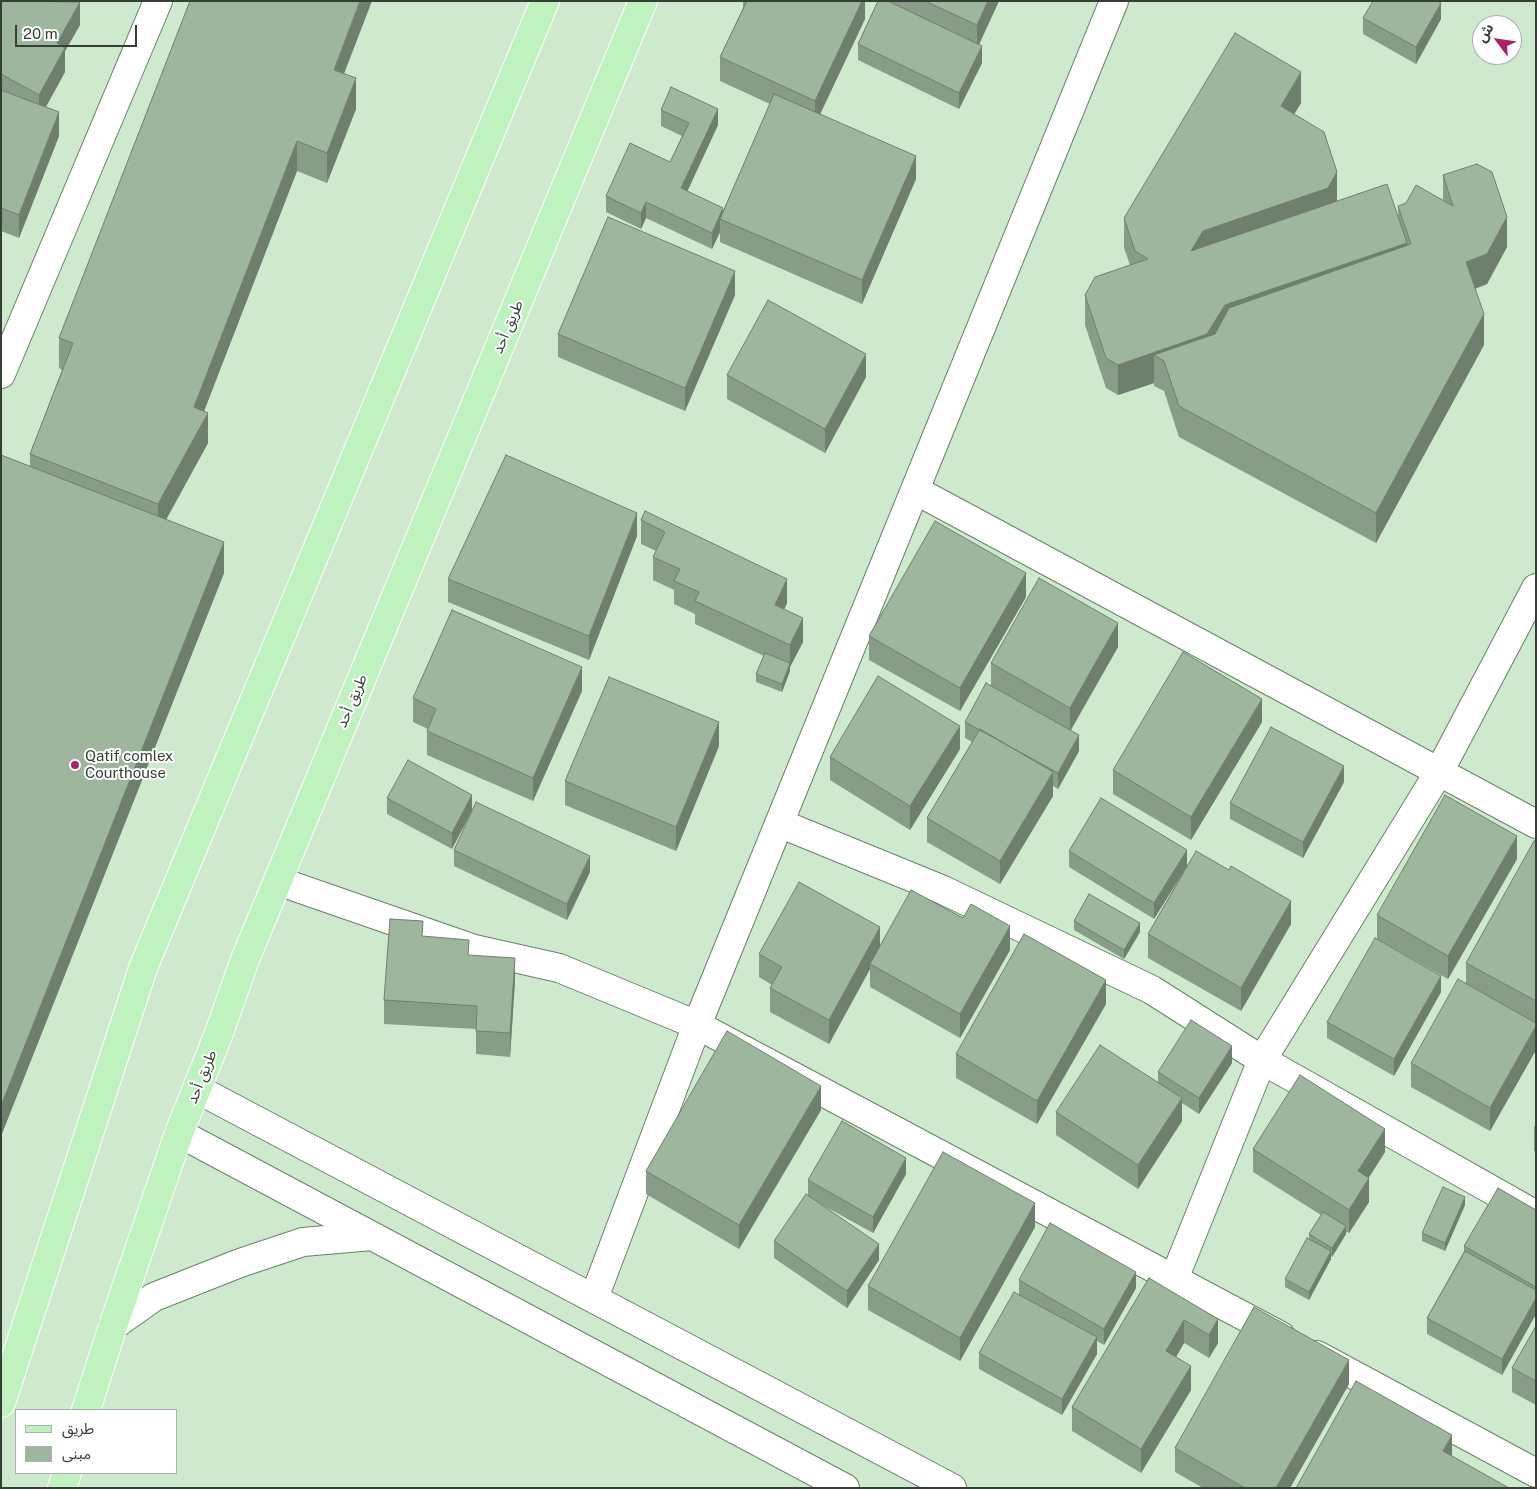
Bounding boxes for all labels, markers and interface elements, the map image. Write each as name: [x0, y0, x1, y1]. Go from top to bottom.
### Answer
scale bar: [18, 15, 140, 47]
north arrow: [1472, 15, 1522, 65]
text: ش: [1473, 20, 1497, 45]
text: 20 m: [23, 25, 58, 42]
street label: طريق أحد: [489, 298, 527, 356]
street label: طريق أحد: [333, 672, 371, 730]
place label: Qatif comlex Courthouse: [85, 747, 173, 782]
marker: Qatif comlex Courthouse: [69, 759, 81, 771]
street label: طريق أحد: [183, 1048, 221, 1106]
legend: [15, 1409, 178, 1474]
text: طريق: [62, 1420, 94, 1437]
text: مبنى: [62, 1445, 91, 1462]

